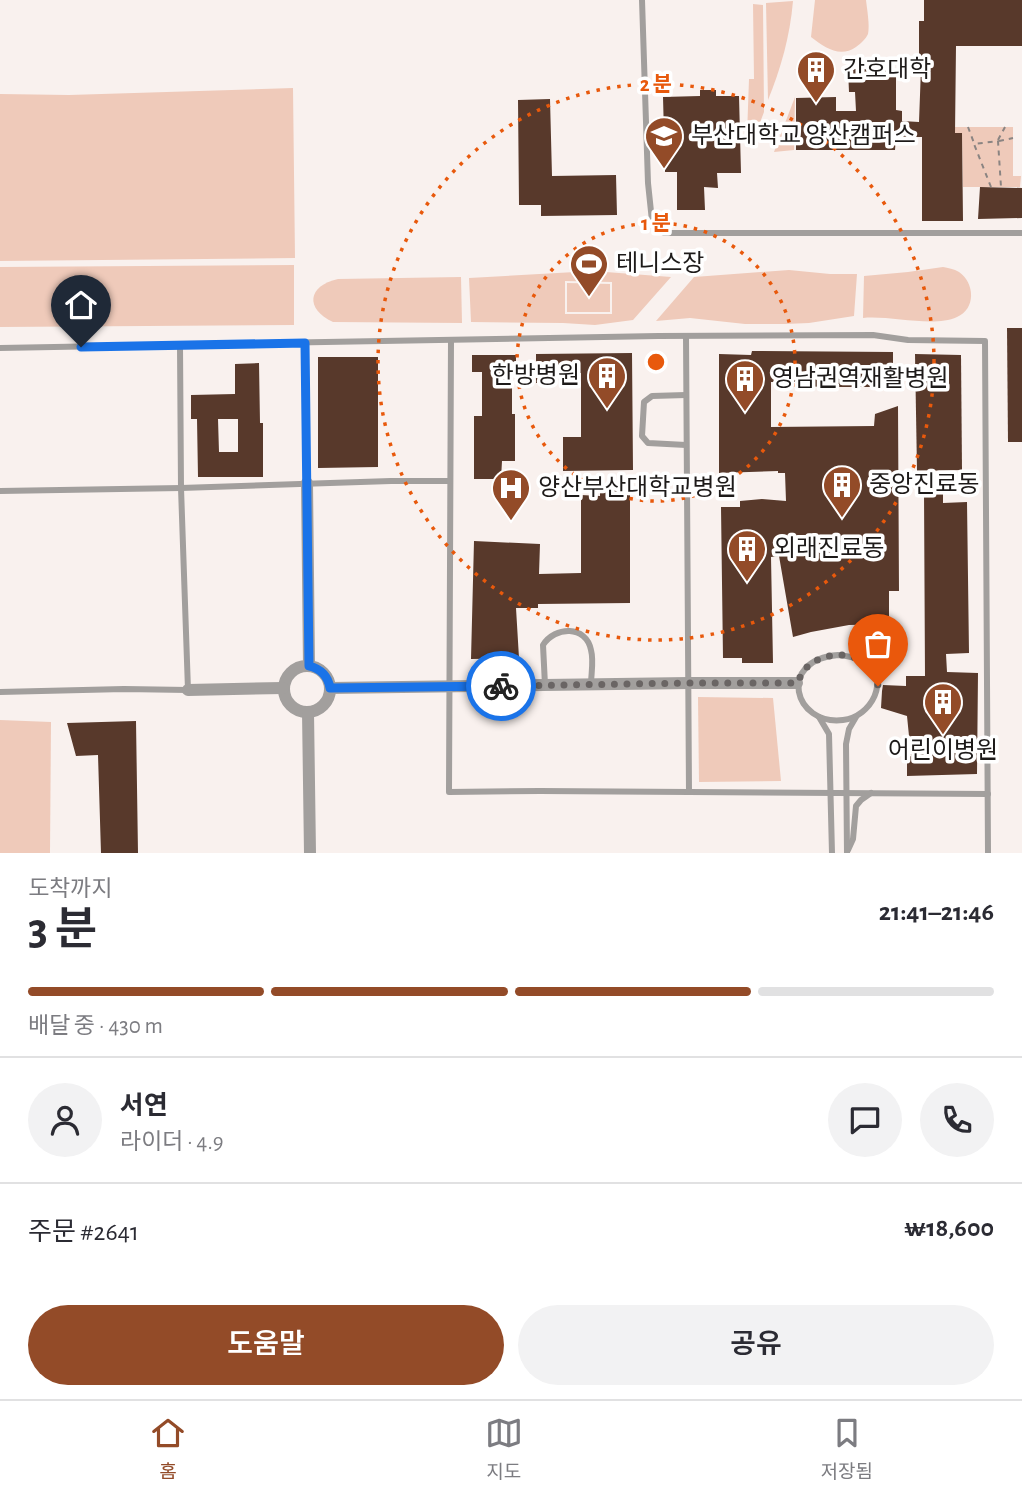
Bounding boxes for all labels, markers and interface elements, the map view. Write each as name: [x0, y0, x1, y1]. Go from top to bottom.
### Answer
building icon: 간호대학: [795, 49, 837, 104]
place label: 간호대학: [843, 56, 931, 82]
text: 2 분: [640, 74, 672, 95]
school or university icon: 부산대학교 양산캠퍼스: [643, 115, 685, 170]
place label: 부산대학교 양산캠퍼스: [691, 122, 916, 148]
text: 1 분: [641, 213, 671, 234]
sports icon: 테니스장: [568, 243, 610, 298]
place label: 테니스장: [616, 250, 704, 276]
pin: [51, 275, 111, 347]
icon: home: [62, 286, 100, 324]
centre of rings: [644, 350, 668, 374]
building icon: 한방병원: [586, 355, 628, 410]
building icon: 영남권역재활병원: [724, 358, 766, 413]
place label: 한방병원: [492, 362, 580, 388]
place label: 영남권역재활병원: [772, 366, 949, 391]
building icon: 중앙진료동: [821, 464, 863, 519]
hospital icon: 양산부산대학교병원: [490, 467, 532, 522]
place label: 중앙진료동: [869, 471, 979, 497]
place label: 양산부산대학교병원: [538, 474, 737, 500]
building icon: 외래진료동: [726, 528, 768, 583]
place label: 외래진료동: [774, 536, 884, 561]
pin: [848, 614, 908, 686]
icon: bag: [859, 625, 897, 663]
courier: [466, 651, 536, 721]
icon: bike: [482, 667, 520, 705]
building icon: 어린이병원: [922, 681, 964, 736]
place label: 어린이병원: [888, 738, 998, 763]
text: 도착까지: [28, 878, 113, 901]
text: 21:41–21:46: [879, 899, 994, 925]
text: 3 분: [28, 907, 97, 953]
text: 배달 중 · 430 m: [28, 1015, 163, 1038]
button: person: [28, 1083, 102, 1157]
button: chat: [828, 1083, 902, 1157]
button: phone: [920, 1083, 994, 1157]
text: 서연: [120, 1093, 168, 1119]
text: 라이더 · 4.9: [120, 1131, 223, 1154]
text: ₩18,600: [904, 1215, 994, 1241]
text: 주문 #2641: [28, 1219, 139, 1245]
button: 도움말: [28, 1305, 504, 1385]
button: 공유: [518, 1305, 994, 1385]
tab: 홈: [149, 1414, 187, 1484]
tab: 지도: [485, 1414, 523, 1484]
tab: 저장됨: [821, 1414, 873, 1484]

